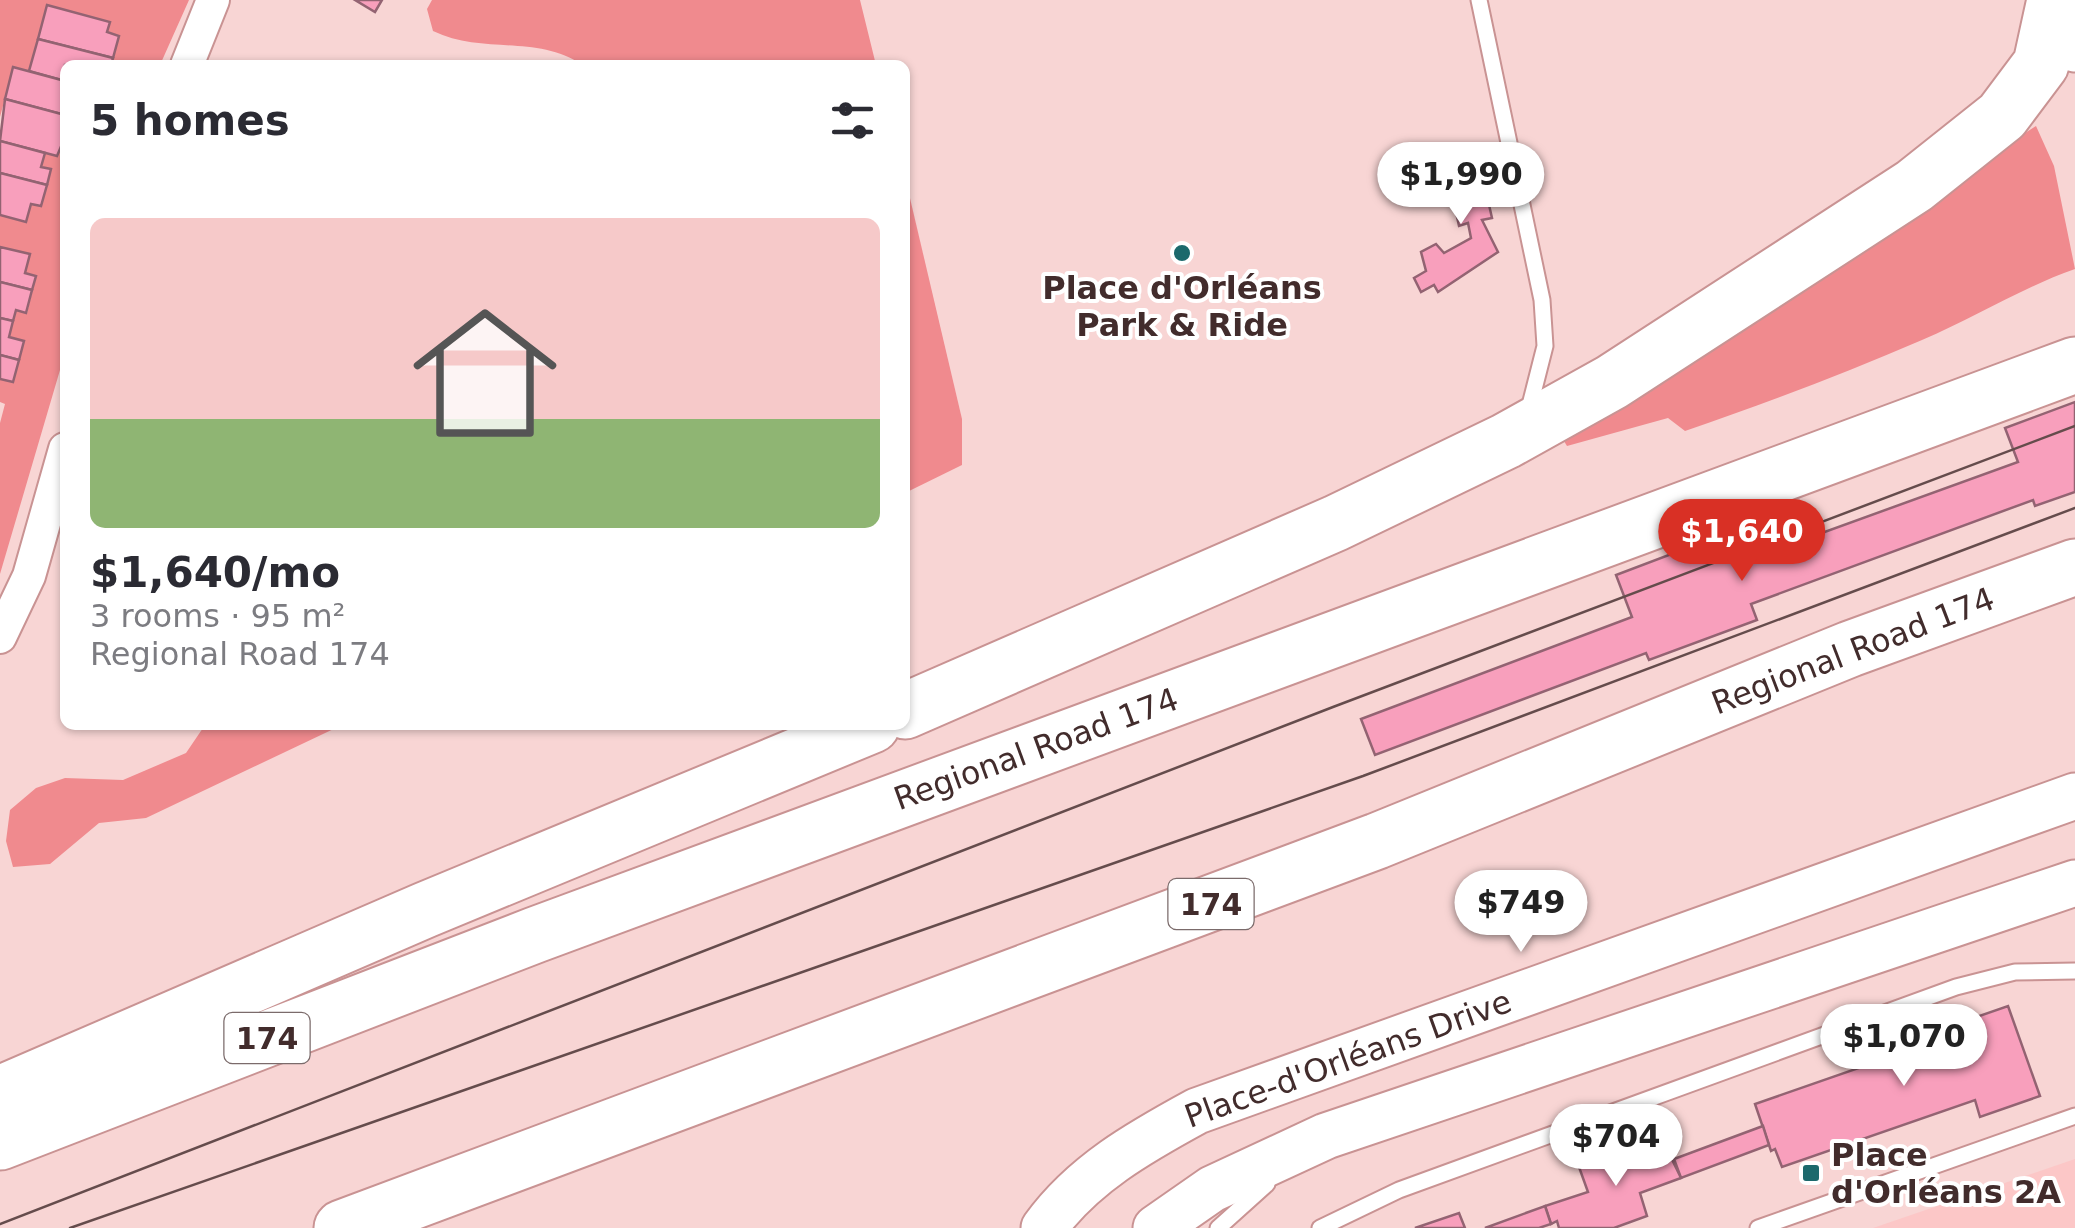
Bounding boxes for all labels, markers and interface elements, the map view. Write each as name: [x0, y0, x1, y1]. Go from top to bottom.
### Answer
icon: filters: [825, 93, 880, 148]
text: 5 homes: [90, 96, 290, 145]
pin: $1,990: [1380, 142, 1542, 227]
text: $1,990: [1399, 155, 1523, 193]
marker: Place d'Orléans Park & Ride: [1171, 242, 1193, 264]
place label: Place d'Orléans Park & Ride: [1042, 269, 1322, 344]
icon: home: [395, 283, 575, 463]
pin: $1,640: [1661, 499, 1823, 584]
text: $1,640: [1680, 512, 1804, 550]
text: $1,640/mo: [90, 548, 340, 597]
street label: Regional Road 174: [1706, 580, 2000, 722]
text: 3 rooms · 95 m²: [90, 597, 345, 635]
text: Regional Road 174: [90, 635, 390, 673]
street label: Regional Road 174: [889, 680, 1183, 818]
pin: $749: [1462, 870, 1580, 955]
road number: 174: [1168, 879, 1254, 929]
text: $749: [1476, 883, 1566, 921]
street label: Place-d'Orléans Drive: [1180, 982, 1516, 1136]
pin: $1,070: [1823, 1004, 1985, 1089]
road number: 174: [224, 1013, 310, 1063]
text: $1,070: [1842, 1017, 1966, 1055]
pin: $704: [1557, 1104, 1675, 1189]
text: $704: [1571, 1117, 1661, 1155]
place label: Place d'Orléans 2A: [1831, 1136, 2061, 1211]
marker: Place d'Orléans 2A: [1800, 1162, 1822, 1184]

